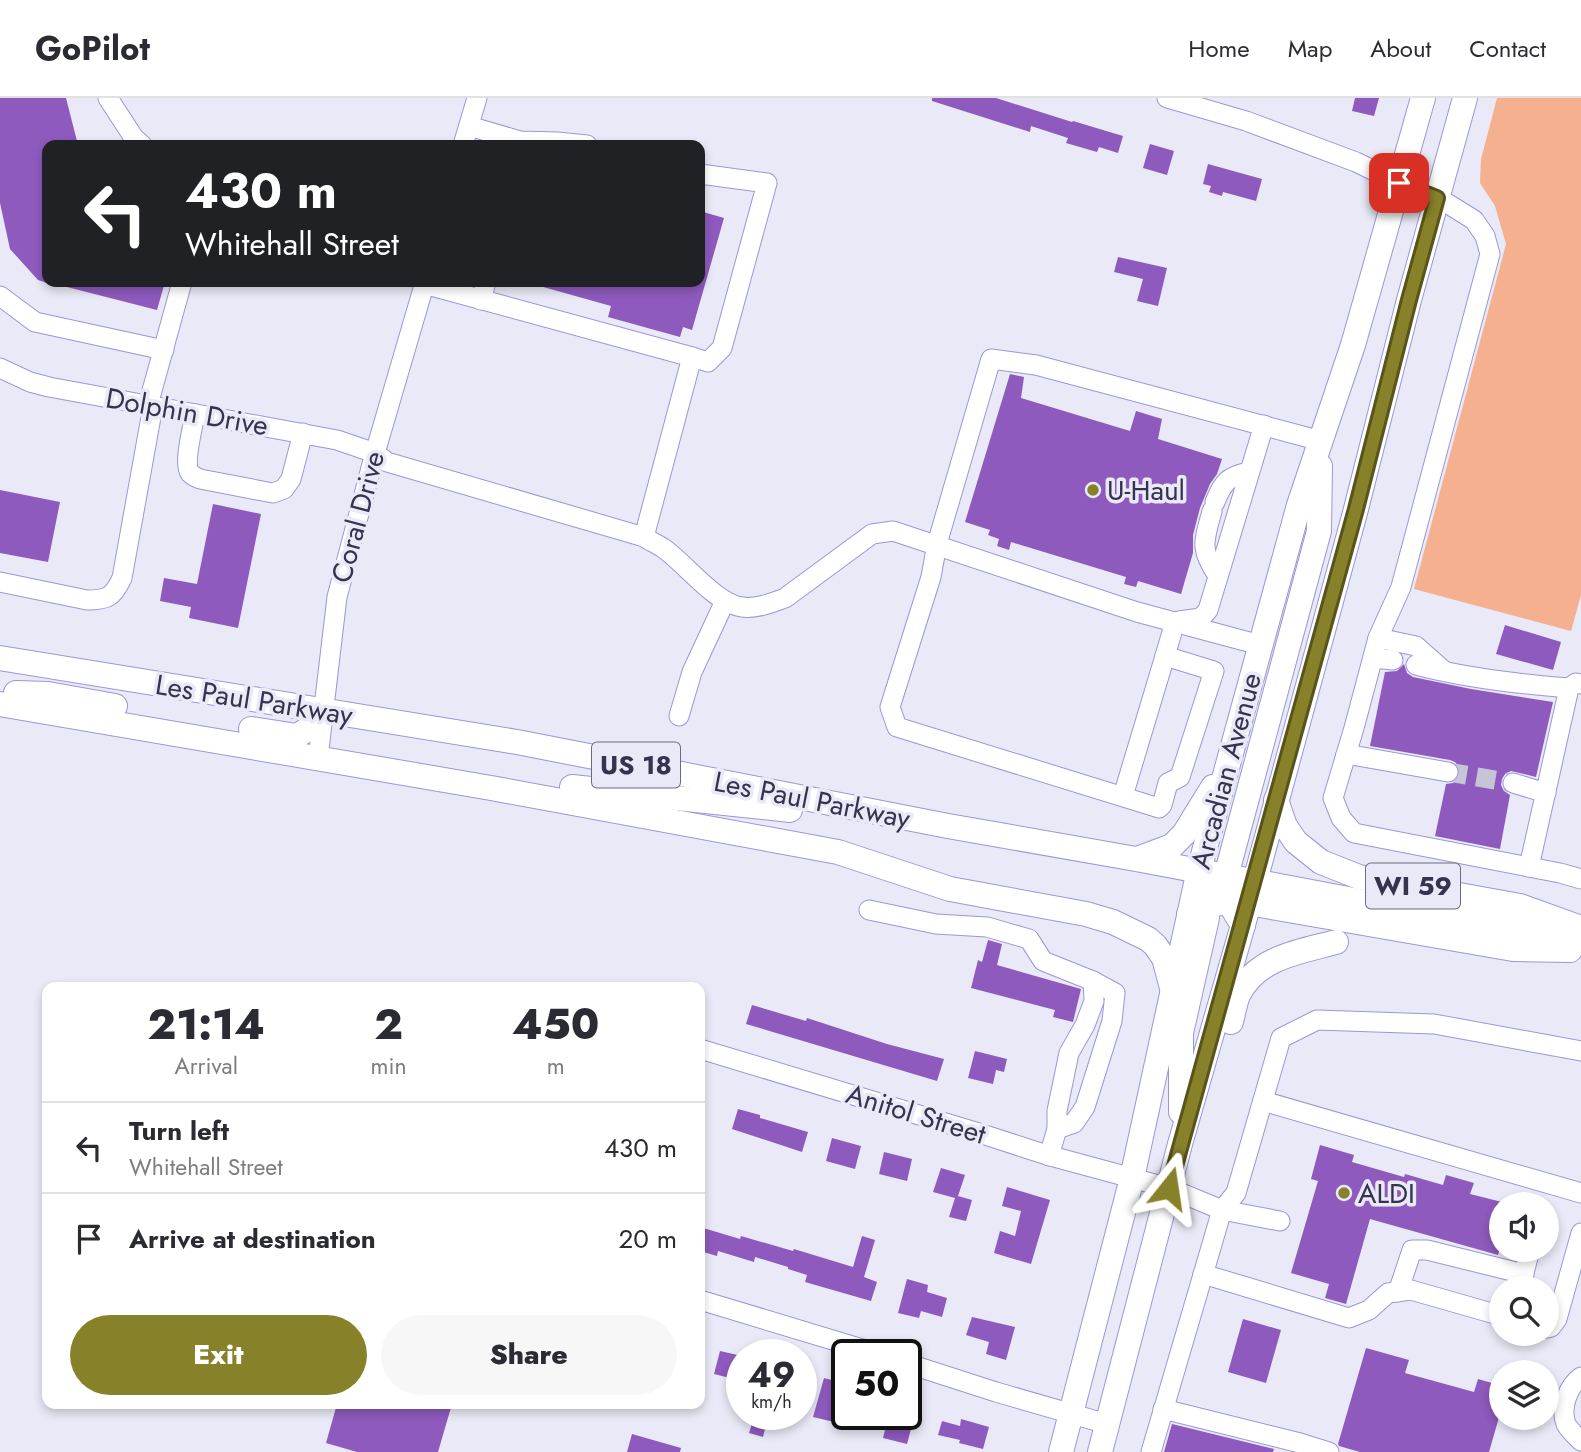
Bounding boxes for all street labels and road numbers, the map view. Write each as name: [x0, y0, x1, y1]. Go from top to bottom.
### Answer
street label: Dolphin Drive: [103, 378, 271, 446]
street label: Coral Drive: [321, 447, 395, 587]
street label: Les Paul Parkway: [152, 664, 356, 736]
street label: Arcadian Avenue: [1180, 668, 1272, 874]
road number: US 18: [592, 743, 680, 788]
street label: Les Paul Parkway: [710, 761, 914, 839]
road number: WI 59: [1366, 864, 1460, 908]
street label: Anitol Street: [841, 1073, 991, 1155]

